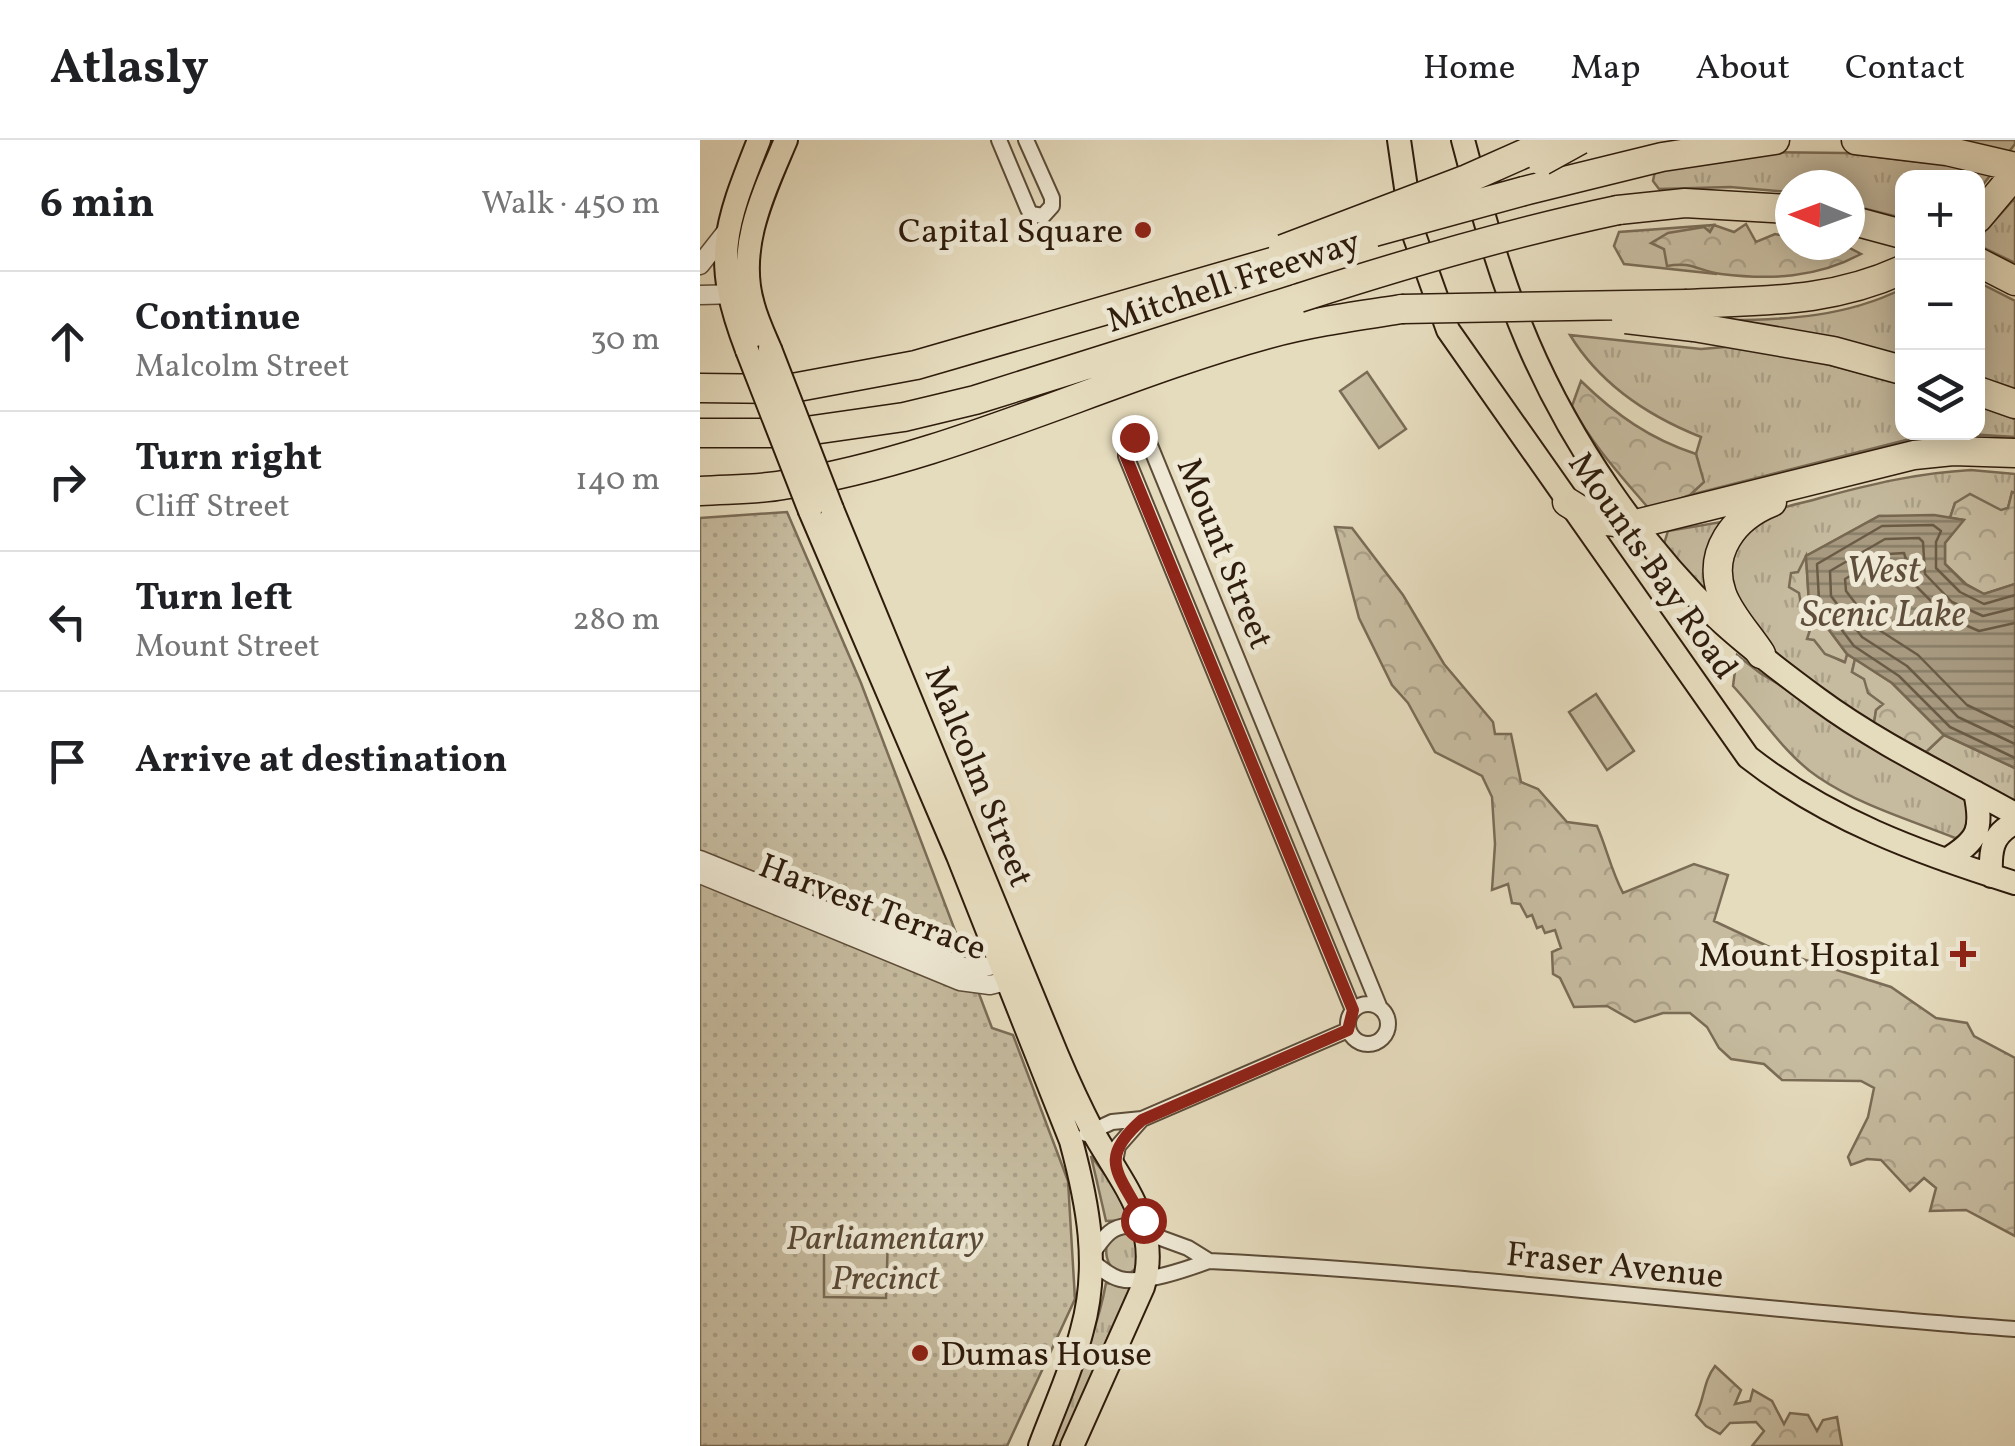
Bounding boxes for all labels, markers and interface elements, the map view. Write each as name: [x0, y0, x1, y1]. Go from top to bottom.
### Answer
text: Atlasly: [50, 36, 209, 103]
text: Home: [1423, 45, 1515, 93]
text: Map: [1570, 45, 1641, 93]
text: About: [1696, 45, 1790, 93]
text: Contact: [1845, 45, 1965, 93]
north arrow: [1775, 170, 1865, 260]
map controls: [1895, 170, 1985, 440]
button: +: [1895, 170, 1985, 260]
text: 6 min: [40, 176, 155, 235]
text: Walk · 450 m: [481, 183, 660, 227]
place label: Capital Square: [898, 209, 1123, 257]
street label: Mitchell Freeway: [1101, 219, 1367, 346]
marker: Capital Square: [1132, 219, 1154, 241]
button: −: [1895, 260, 1985, 350]
text: Continue: [135, 293, 300, 346]
icon: ahead: [40, 314, 95, 369]
text: 30 m: [590, 319, 660, 363]
text: Malcolm Street: [135, 346, 349, 390]
button: layers: [1895, 350, 1985, 440]
route end: [1112, 415, 1158, 461]
text: Turn right: [135, 433, 322, 486]
street label: Mounts Bay Road: [1555, 443, 1748, 690]
street label: Mount Street: [1163, 451, 1283, 657]
icon: right: [40, 454, 95, 509]
text: 140 m: [575, 459, 660, 503]
text: Cliff Street: [135, 486, 290, 530]
water label: West Scenic Lake: [1800, 546, 1966, 643]
text: Turn left: [135, 573, 292, 626]
icon: left: [40, 594, 95, 649]
text: 280 m: [573, 599, 660, 643]
text: Mount Street: [135, 626, 320, 670]
street label: Malcolm Street: [911, 659, 1043, 895]
icon: arrive: [40, 734, 95, 789]
text: Arrive at destination: [135, 735, 508, 788]
street label: Harvest Terrace: [751, 843, 993, 974]
place label: Mount Hospital: [1699, 933, 1940, 981]
marker: Mount Hospital: [1950, 941, 1976, 967]
route start: [1121, 1198, 1167, 1244]
park label: Parliamentary Precinct: [786, 1216, 984, 1304]
street label: Fraser Avenue: [1504, 1232, 1726, 1302]
place label: Dumas House: [940, 1332, 1152, 1380]
marker: Dumas House: [909, 1342, 931, 1364]

